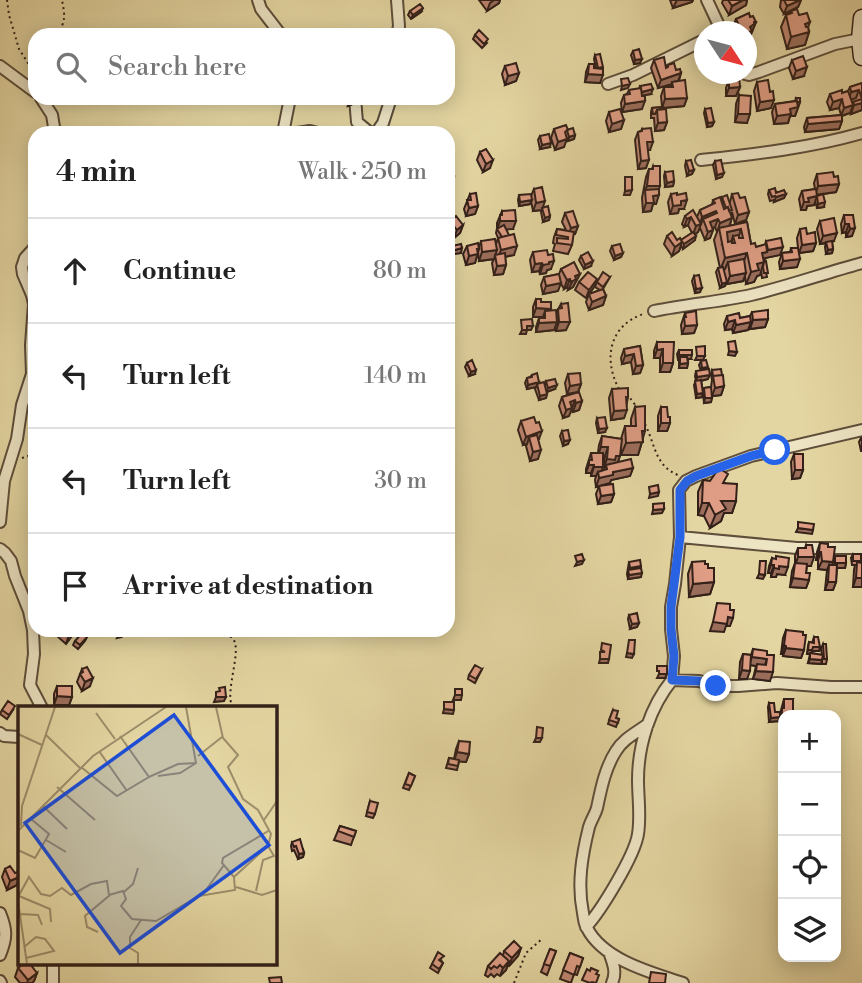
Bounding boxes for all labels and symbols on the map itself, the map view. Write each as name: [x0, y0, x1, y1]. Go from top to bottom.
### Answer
north arrow: [694, 21, 757, 84]
route start: [759, 434, 790, 465]
route end: [700, 670, 731, 701]
inset map: [18, 706, 276, 965]

